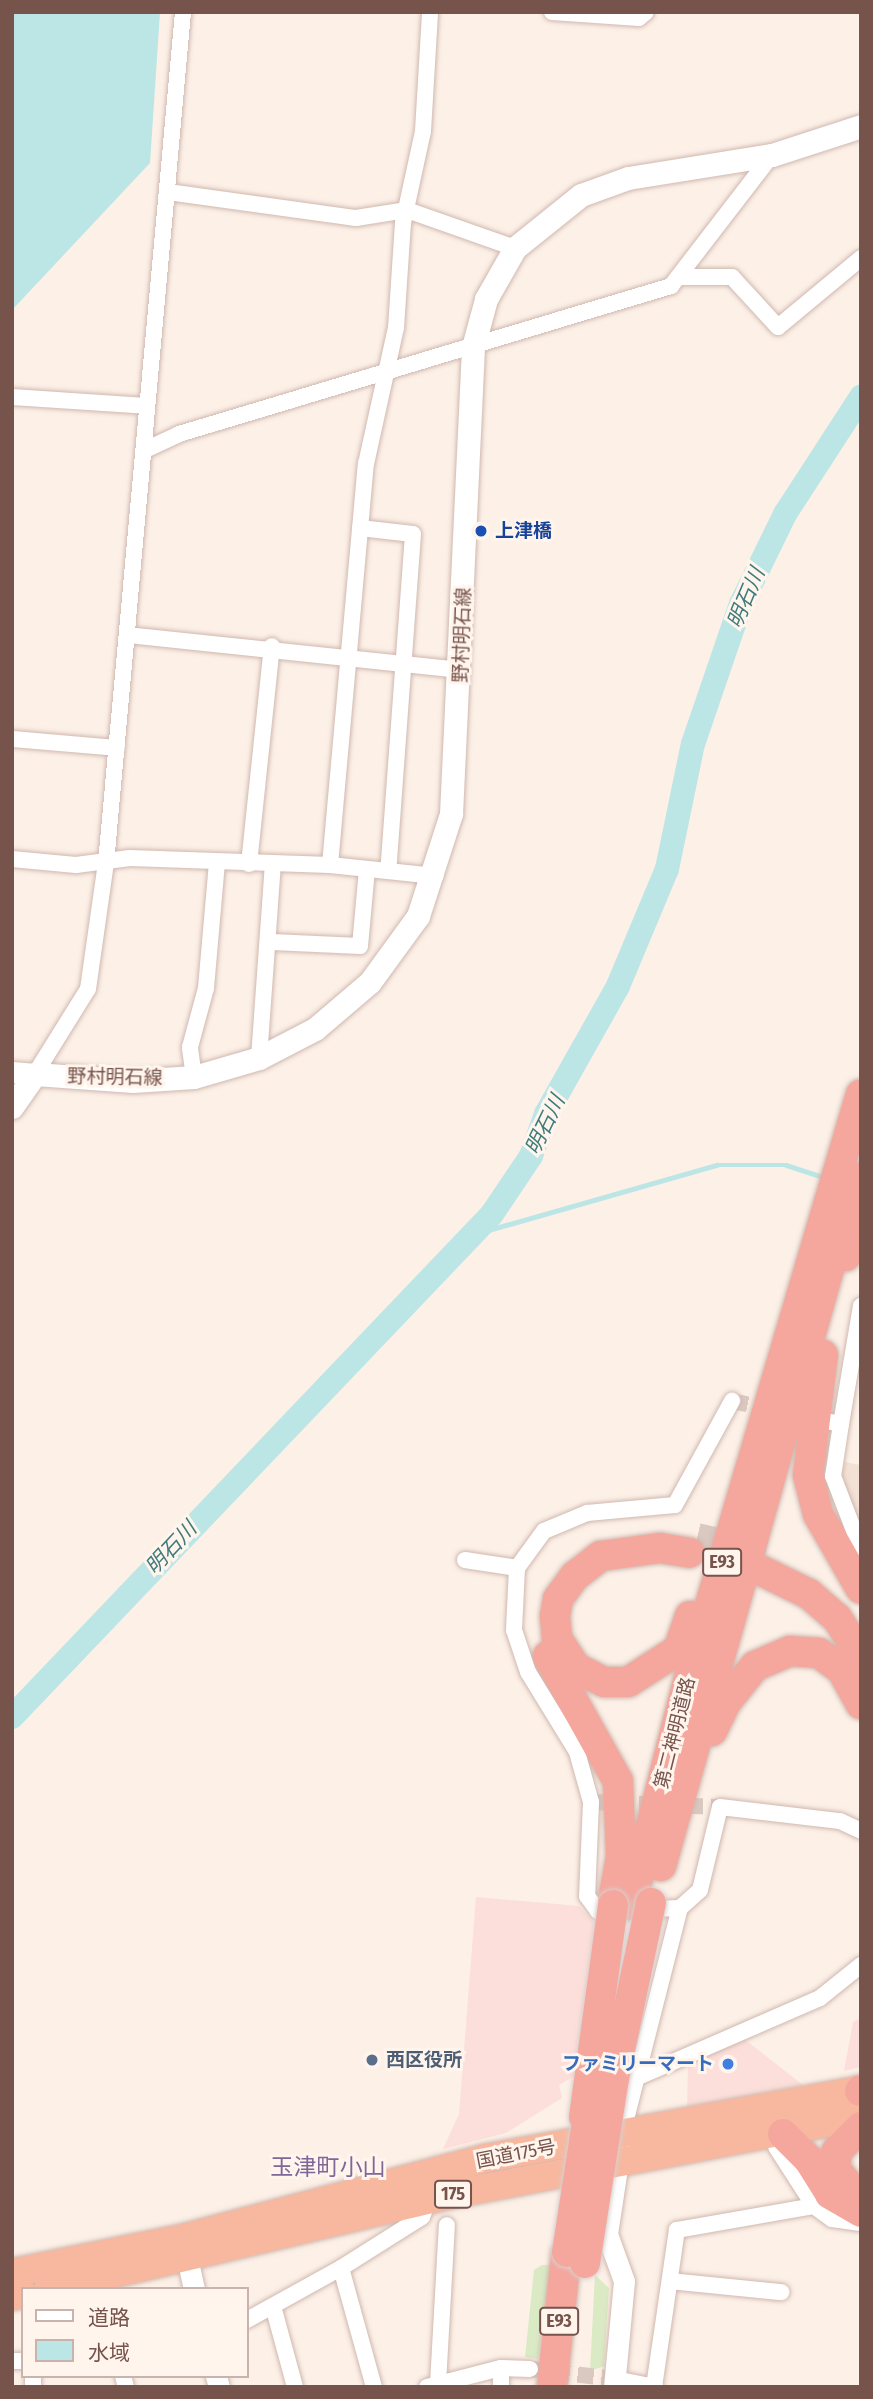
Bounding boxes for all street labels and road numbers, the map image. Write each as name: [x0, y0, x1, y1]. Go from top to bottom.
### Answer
street label: 野村明石線: [449, 587, 475, 683]
street label: 野村明石線: [67, 1065, 163, 1089]
road number: E93: [701, 1548, 743, 1576]
street label: 第二神明道路: [650, 1675, 700, 1791]
street label: 国道175号: [474, 2135, 558, 2173]
road number: 175: [434, 2180, 472, 2208]
road number: E93: [538, 2306, 580, 2336]

